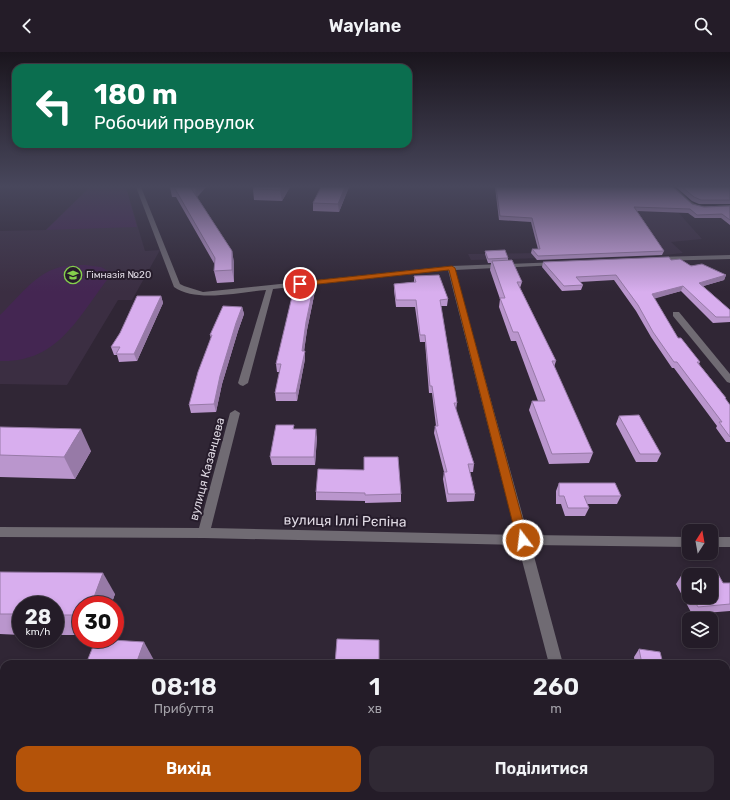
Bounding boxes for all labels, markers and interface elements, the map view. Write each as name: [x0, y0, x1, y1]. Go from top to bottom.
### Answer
icon: back: [16, 15, 38, 37]
text: Waylane: [329, 15, 401, 37]
icon: search: [692, 15, 714, 37]
text: 180 m: [94, 78, 178, 111]
icon: left: [28, 80, 80, 132]
text: Робочий провулок: [94, 112, 254, 134]
school or university icon: Гімназія №20: [63, 265, 83, 285]
pin: [283, 267, 317, 301]
place label: Гімназія №20: [86, 269, 151, 281]
icon: arrive: [289, 273, 311, 295]
street label: вулиця Казанцева: [187, 416, 227, 522]
street label: вулиця Іллі Рєпіна: [283, 511, 407, 531]
position arrow: [502, 519, 544, 561]
north arrow: [682, 524, 718, 560]
map controls: [682, 524, 718, 648]
button: sound: [682, 568, 718, 604]
speed limit sign: 30: [72, 596, 124, 648]
text: 28: [25, 605, 51, 629]
button: layers: [682, 612, 718, 648]
text: km/h: [26, 626, 50, 638]
text: 08:18: [151, 673, 217, 701]
text: 1: [369, 673, 381, 701]
text: 260: [533, 673, 579, 701]
text: Прибуття: [154, 701, 214, 716]
text: хв: [368, 701, 382, 716]
text: m: [550, 701, 562, 716]
button: Вихід: [16, 746, 361, 792]
button: Поділитися: [369, 746, 714, 792]

